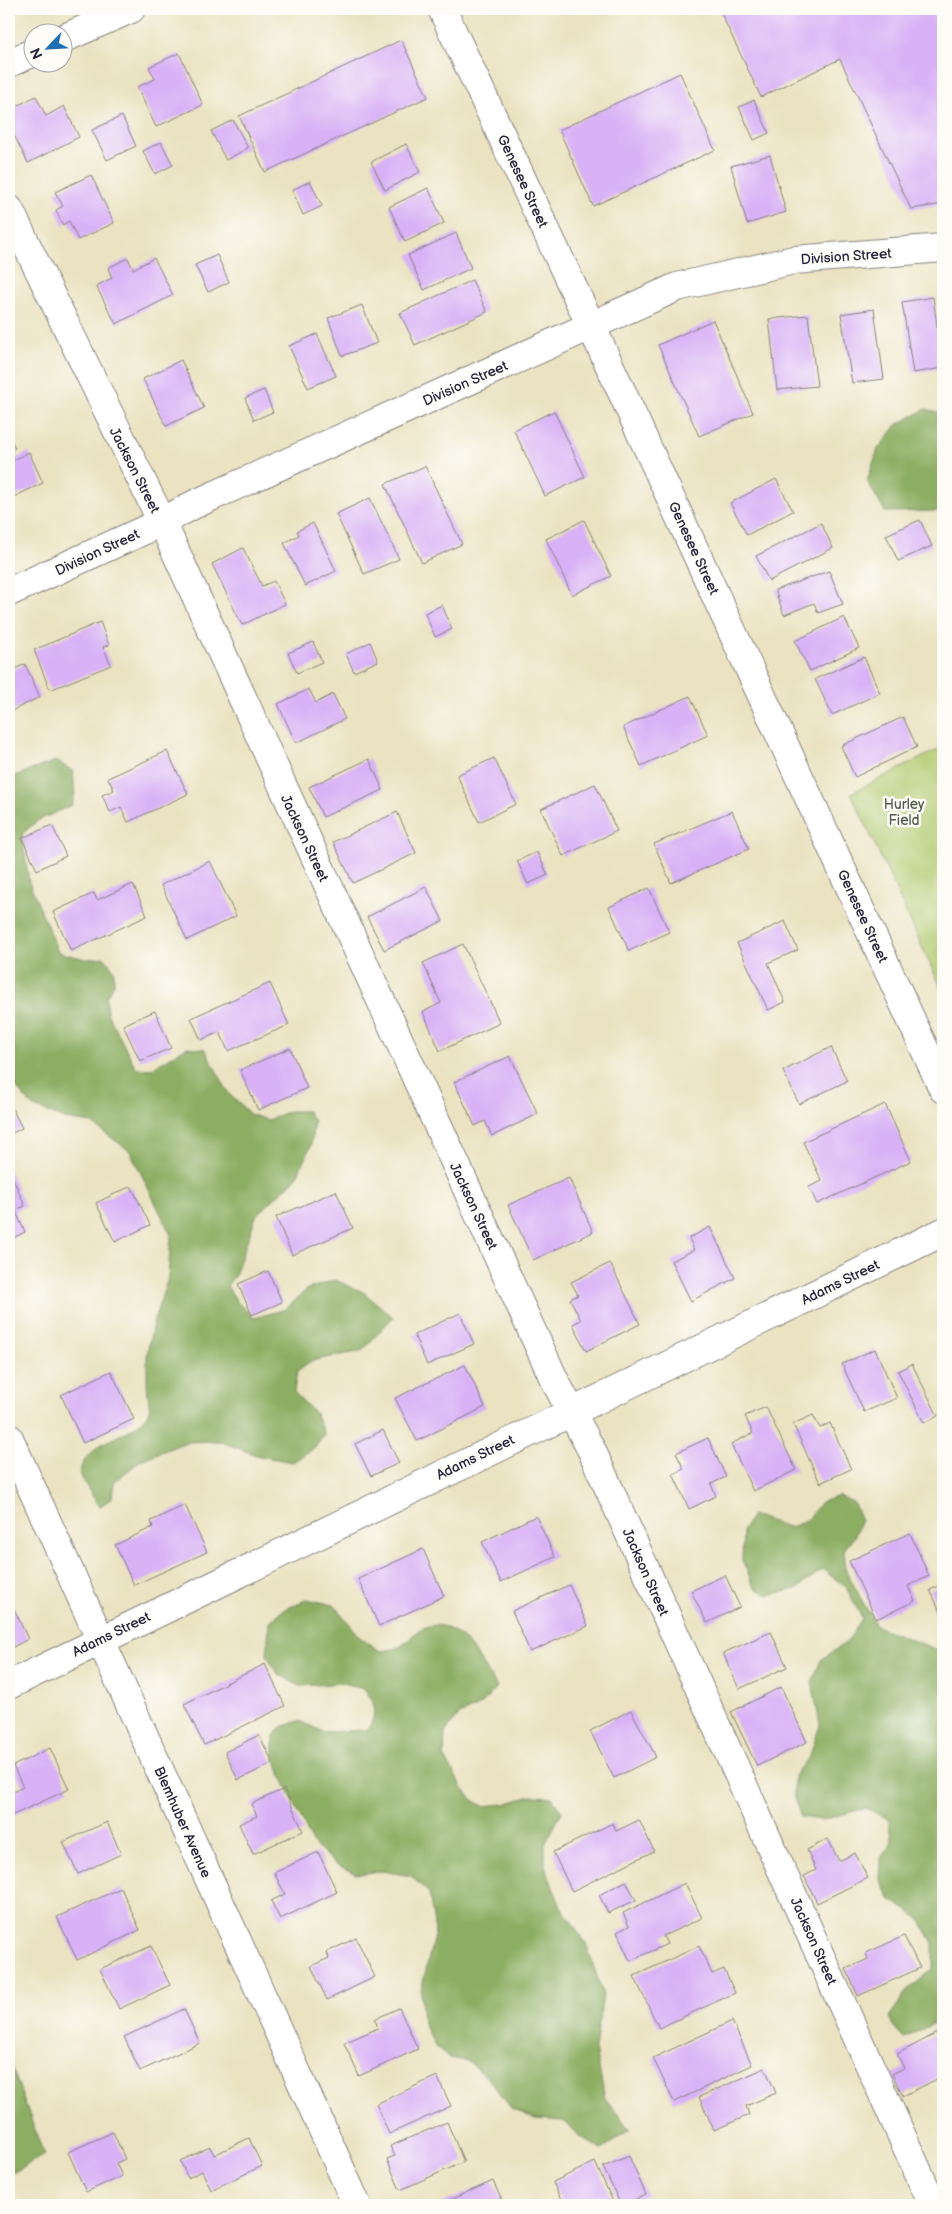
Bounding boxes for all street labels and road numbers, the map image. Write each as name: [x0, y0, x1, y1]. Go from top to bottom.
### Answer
street label: Genesee Street: [494, 132, 552, 231]
street label: Division Street: [800, 245, 893, 268]
street label: Division Street: [420, 357, 511, 410]
street label: Jackson Street: [106, 424, 164, 517]
street label: Genesee Street: [665, 499, 723, 598]
street label: Division Street: [52, 525, 143, 579]
street label: Jackson Street: [277, 792, 332, 885]
street label: Genesee Street: [834, 867, 892, 966]
street label: Jackson Street: [446, 1160, 501, 1253]
street label: Adams Street: [798, 1256, 883, 1309]
street label: Adams Street: [433, 1431, 518, 1484]
street label: Jackson Street: [619, 1526, 673, 1619]
street label: Adams Street: [69, 1608, 154, 1661]
street label: Blemhuber Avenue: [150, 1764, 215, 1880]
street label: Jackson Street: [787, 1895, 841, 1988]

